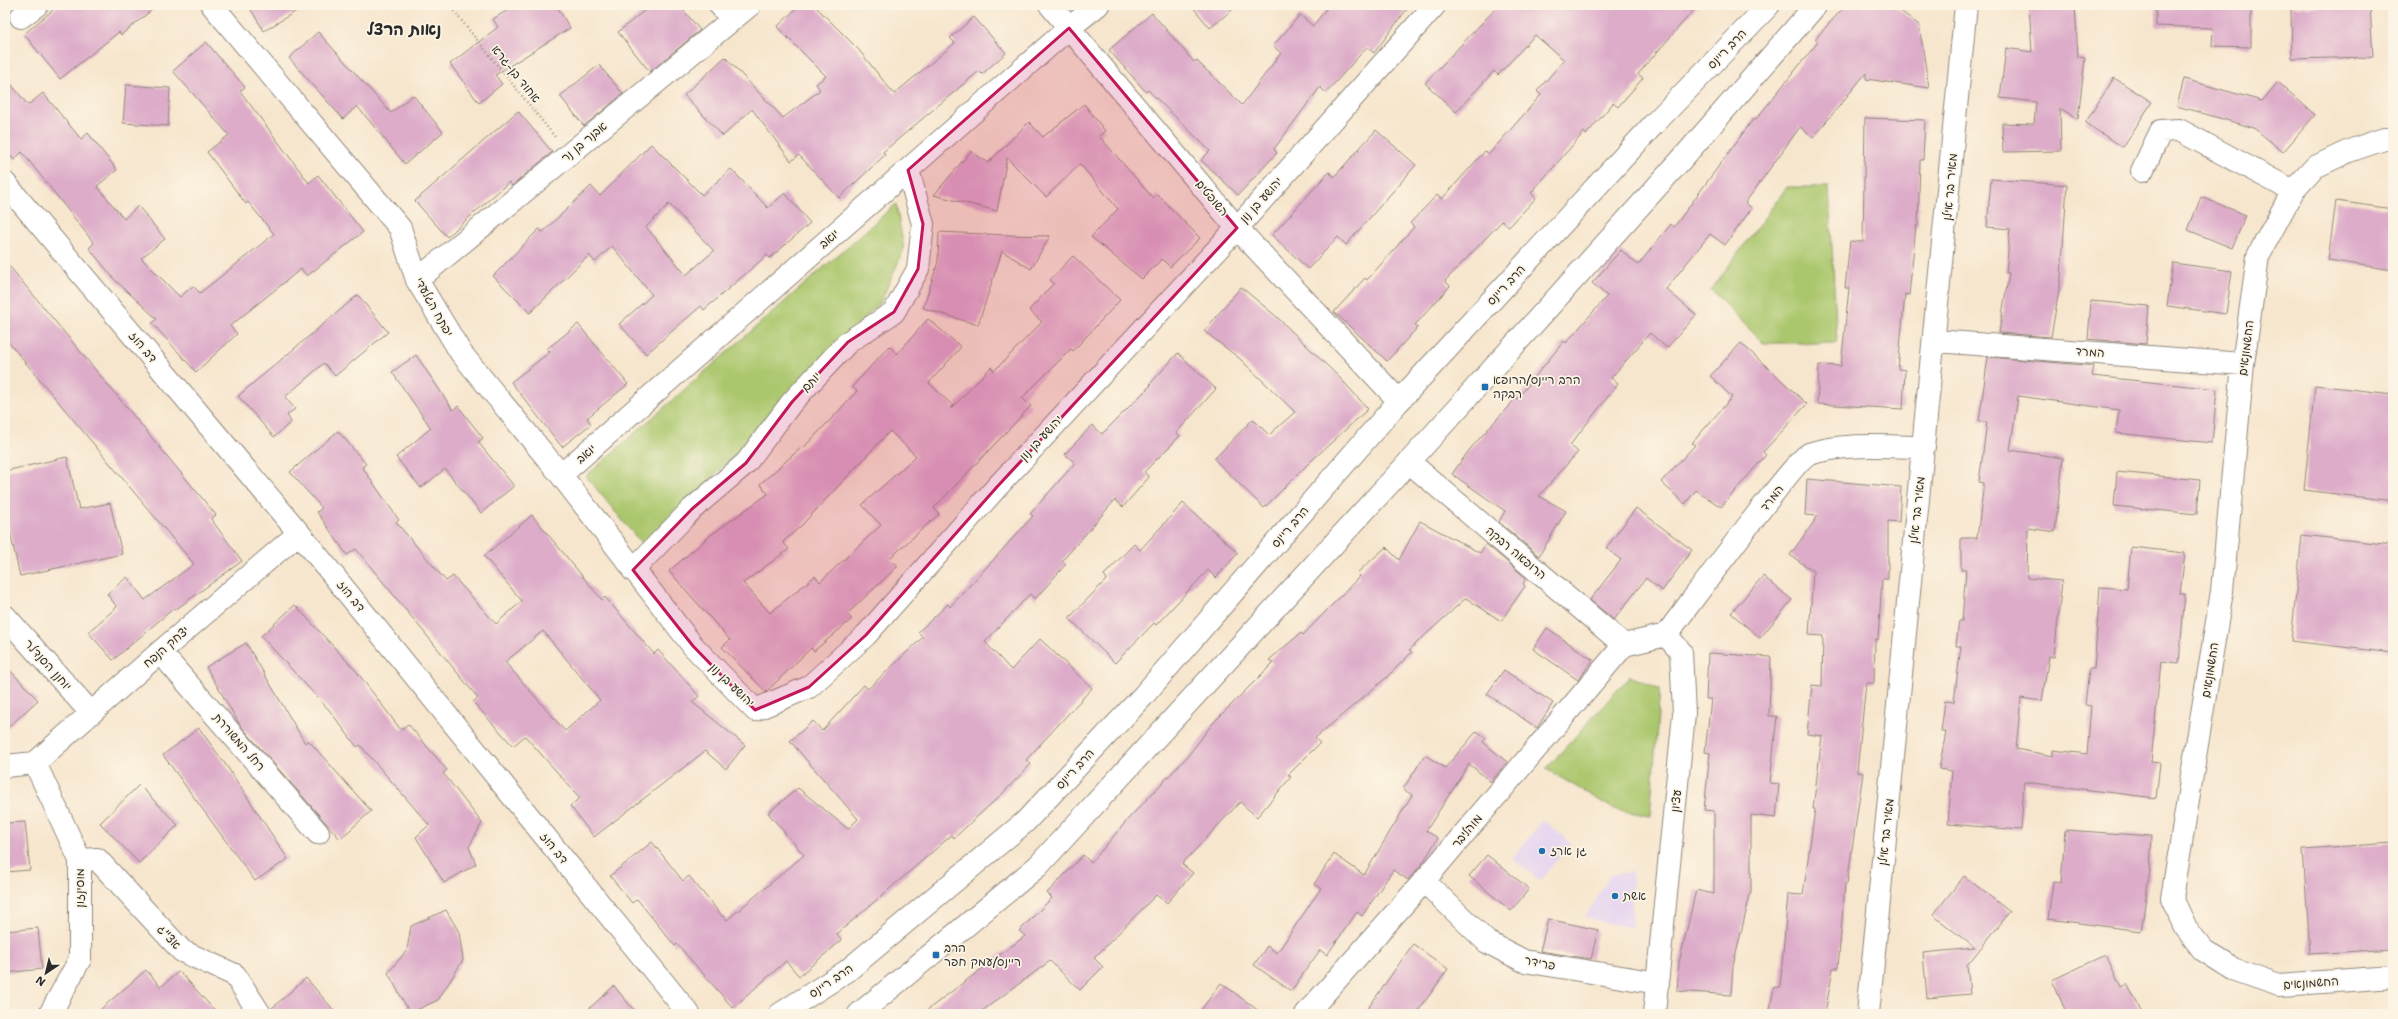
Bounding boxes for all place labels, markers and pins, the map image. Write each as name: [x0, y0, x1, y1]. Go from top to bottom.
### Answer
place label: הרב ריינס/הרופא רבקה: [1493, 372, 1580, 402]
marker: הרב ריינס/הרופא רבקה: [1480, 382, 1490, 392]
place label: גן ארז: [1550, 843, 1587, 859]
marker: גן ארז: [1537, 846, 1547, 856]
place label: אשת: [1622, 888, 1646, 904]
marker: אשת: [1610, 891, 1620, 901]
place label: הרב ריינס/עמק חפר: [944, 940, 1021, 970]
marker: הרב ריינס/עמק חפר: [931, 950, 941, 960]

